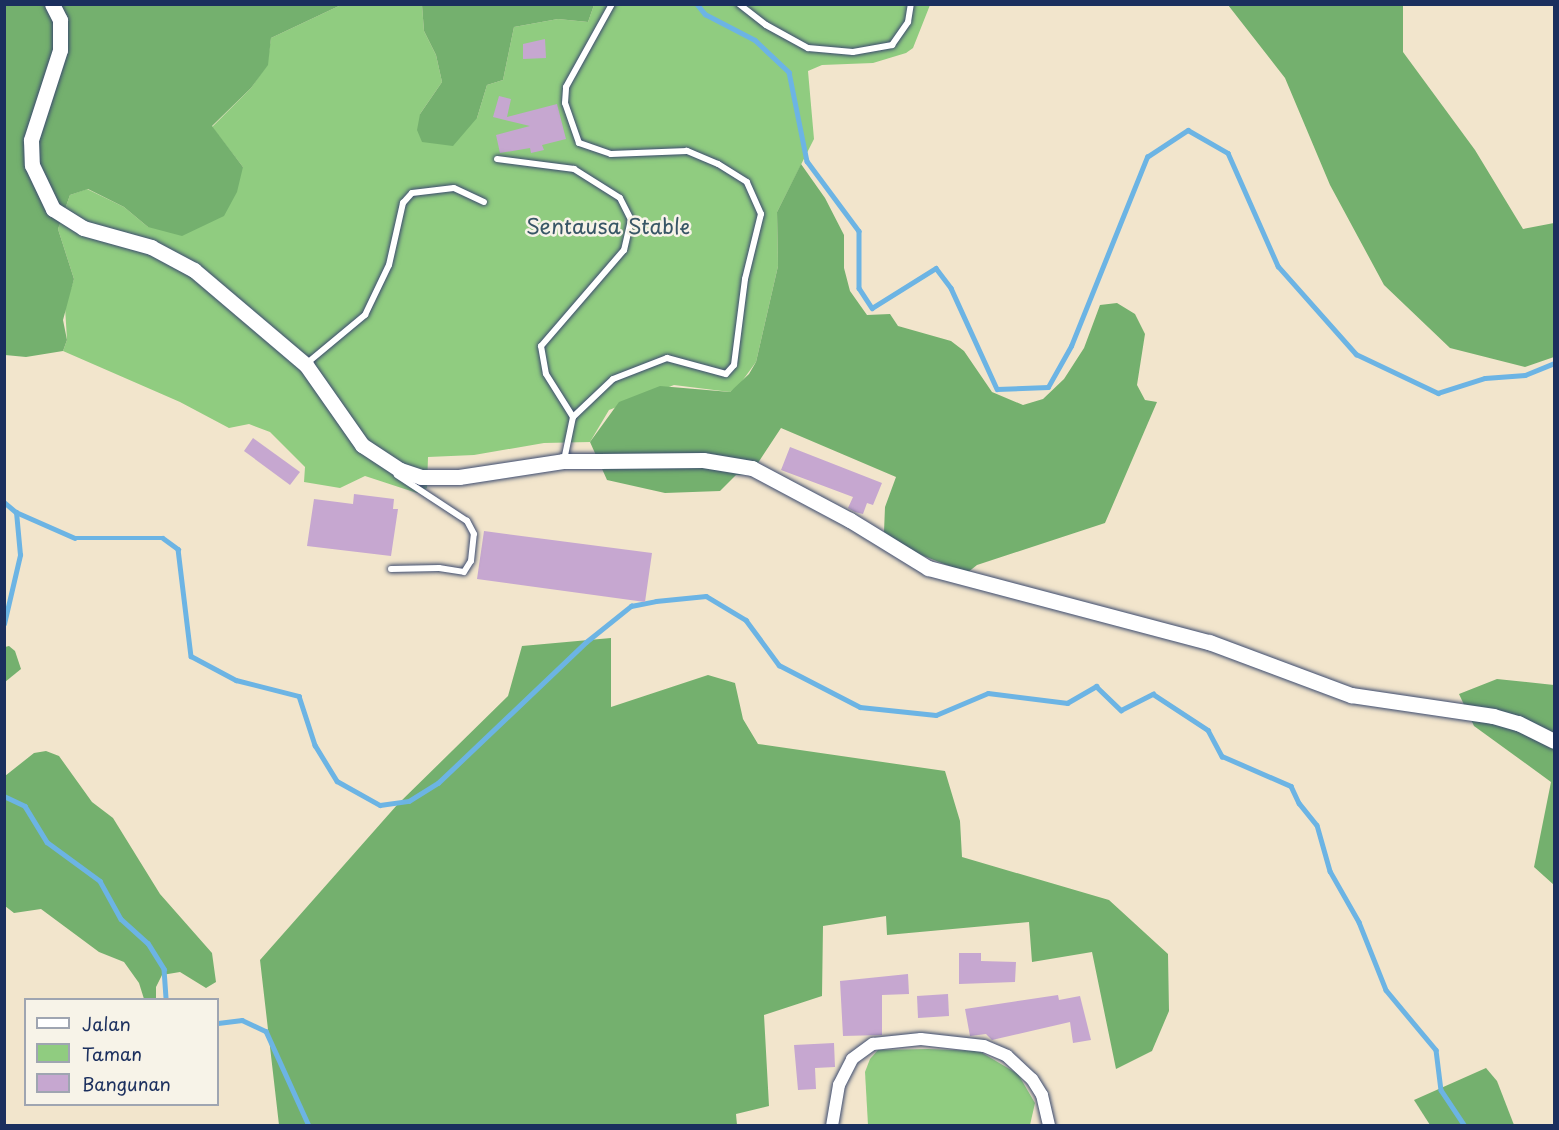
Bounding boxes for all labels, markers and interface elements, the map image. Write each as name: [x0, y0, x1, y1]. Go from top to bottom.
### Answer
park label: Sentausa Stable: [526, 212, 690, 238]
legend: [24, 998, 219, 1106]
text: Jalan: [82, 1010, 131, 1037]
text: Taman: [82, 1040, 142, 1067]
text: Bangunan: [82, 1070, 171, 1097]

